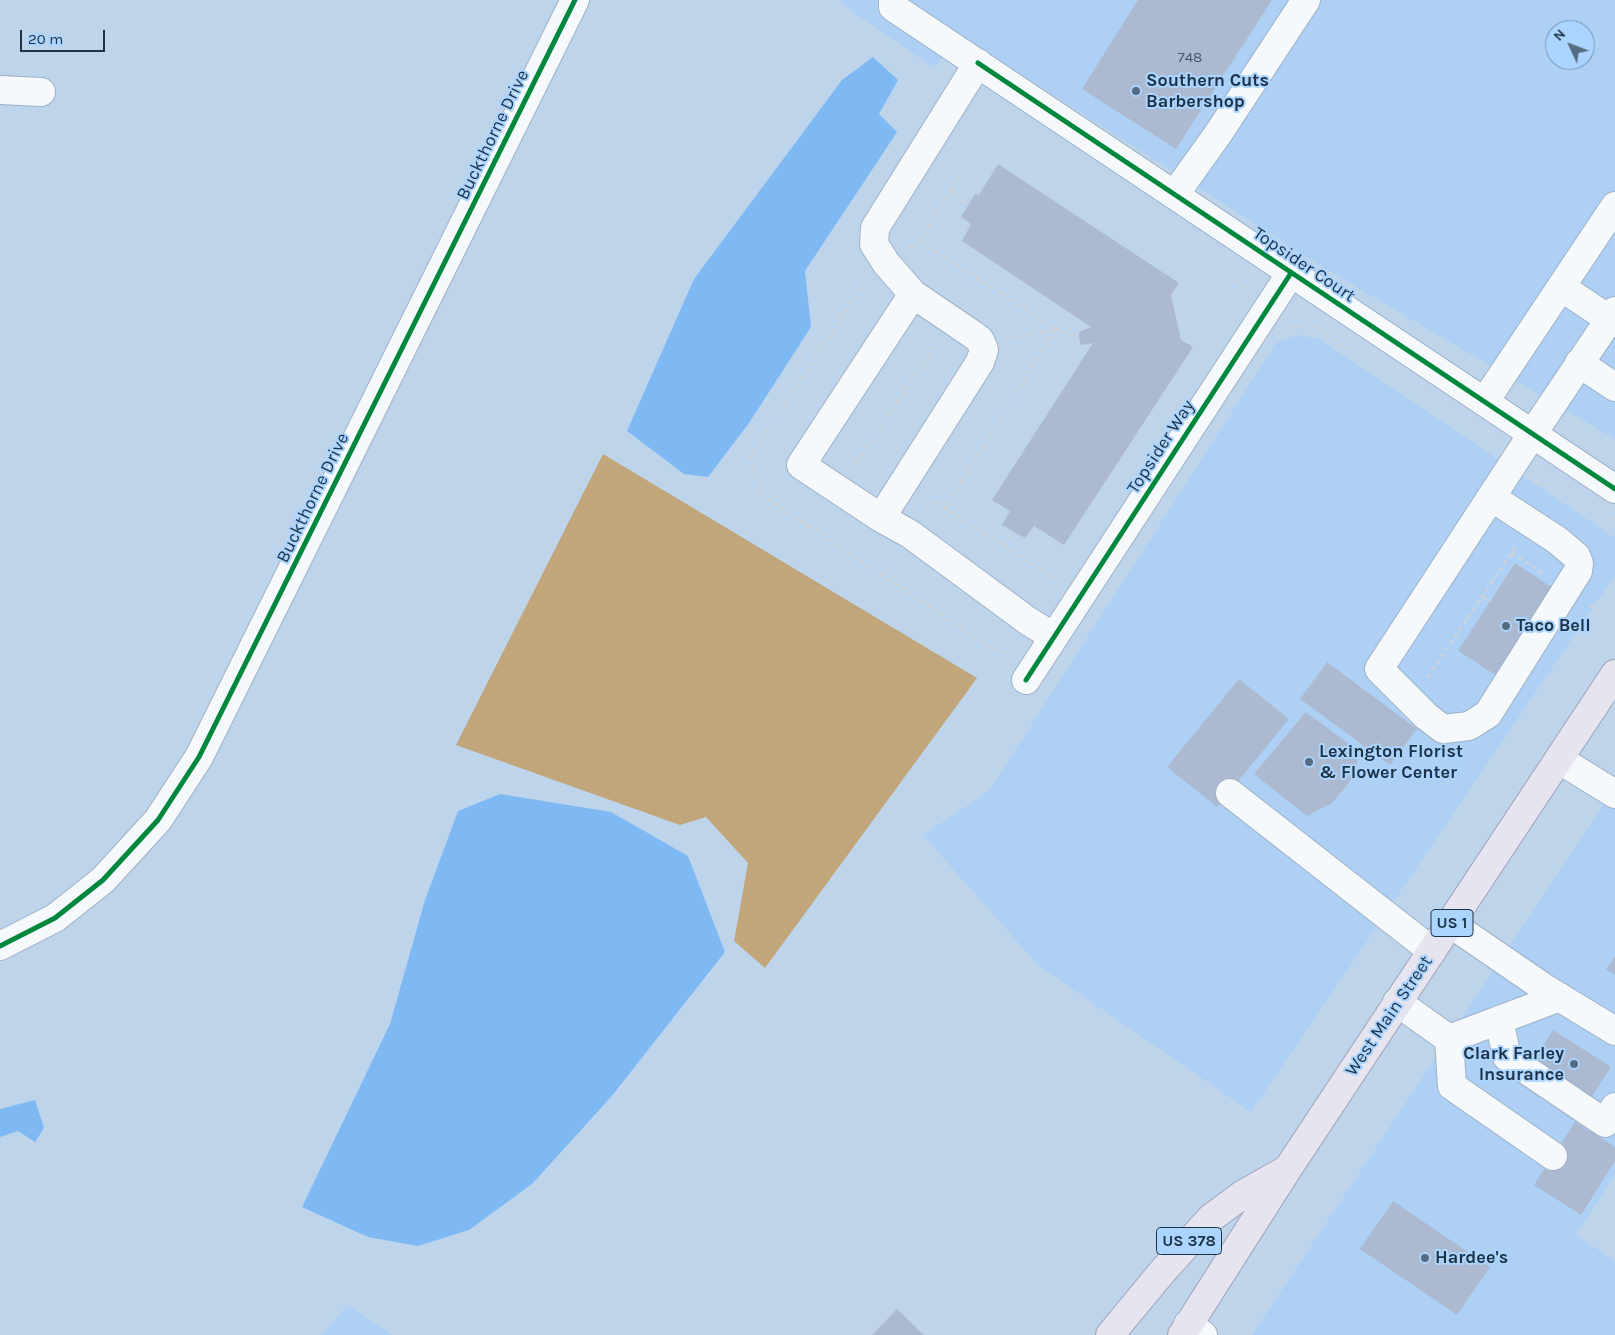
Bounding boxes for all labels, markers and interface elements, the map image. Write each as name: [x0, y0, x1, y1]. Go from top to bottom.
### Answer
scale bar: [22, 20, 108, 52]
north arrow: [1545, 20, 1595, 70]
text: N: [1550, 26, 1569, 45]
text: 20 m: [28, 30, 63, 48]
house number: 748: [1178, 49, 1202, 67]
street label: Buckthorne Drive: [452, 66, 534, 204]
place label: Southern Cuts Barbershop: [1146, 70, 1269, 112]
marker: Southern Cuts Barbershop: [1130, 85, 1142, 97]
street label: Topsider Court: [1249, 223, 1359, 307]
street label: Topsider Way: [1123, 396, 1199, 498]
street label: Buckthorne Drive: [272, 429, 354, 567]
place label: Taco Bell: [1516, 615, 1591, 637]
marker: Taco Bell: [1500, 620, 1512, 632]
place label: Lexington Florist & Flower Center: [1319, 741, 1463, 784]
marker: Lexington Florist & Flower Center: [1303, 756, 1315, 768]
road number: US 1: [1431, 910, 1473, 936]
street label: West Main Street: [1341, 952, 1437, 1080]
place label: Clark Farley Insurance: [1463, 1043, 1564, 1086]
marker: Clark Farley Insurance: [1568, 1058, 1580, 1070]
road number: US 378: [1156, 1228, 1222, 1254]
place label: Hardee's: [1435, 1247, 1508, 1269]
marker: Hardee's: [1419, 1252, 1431, 1264]

